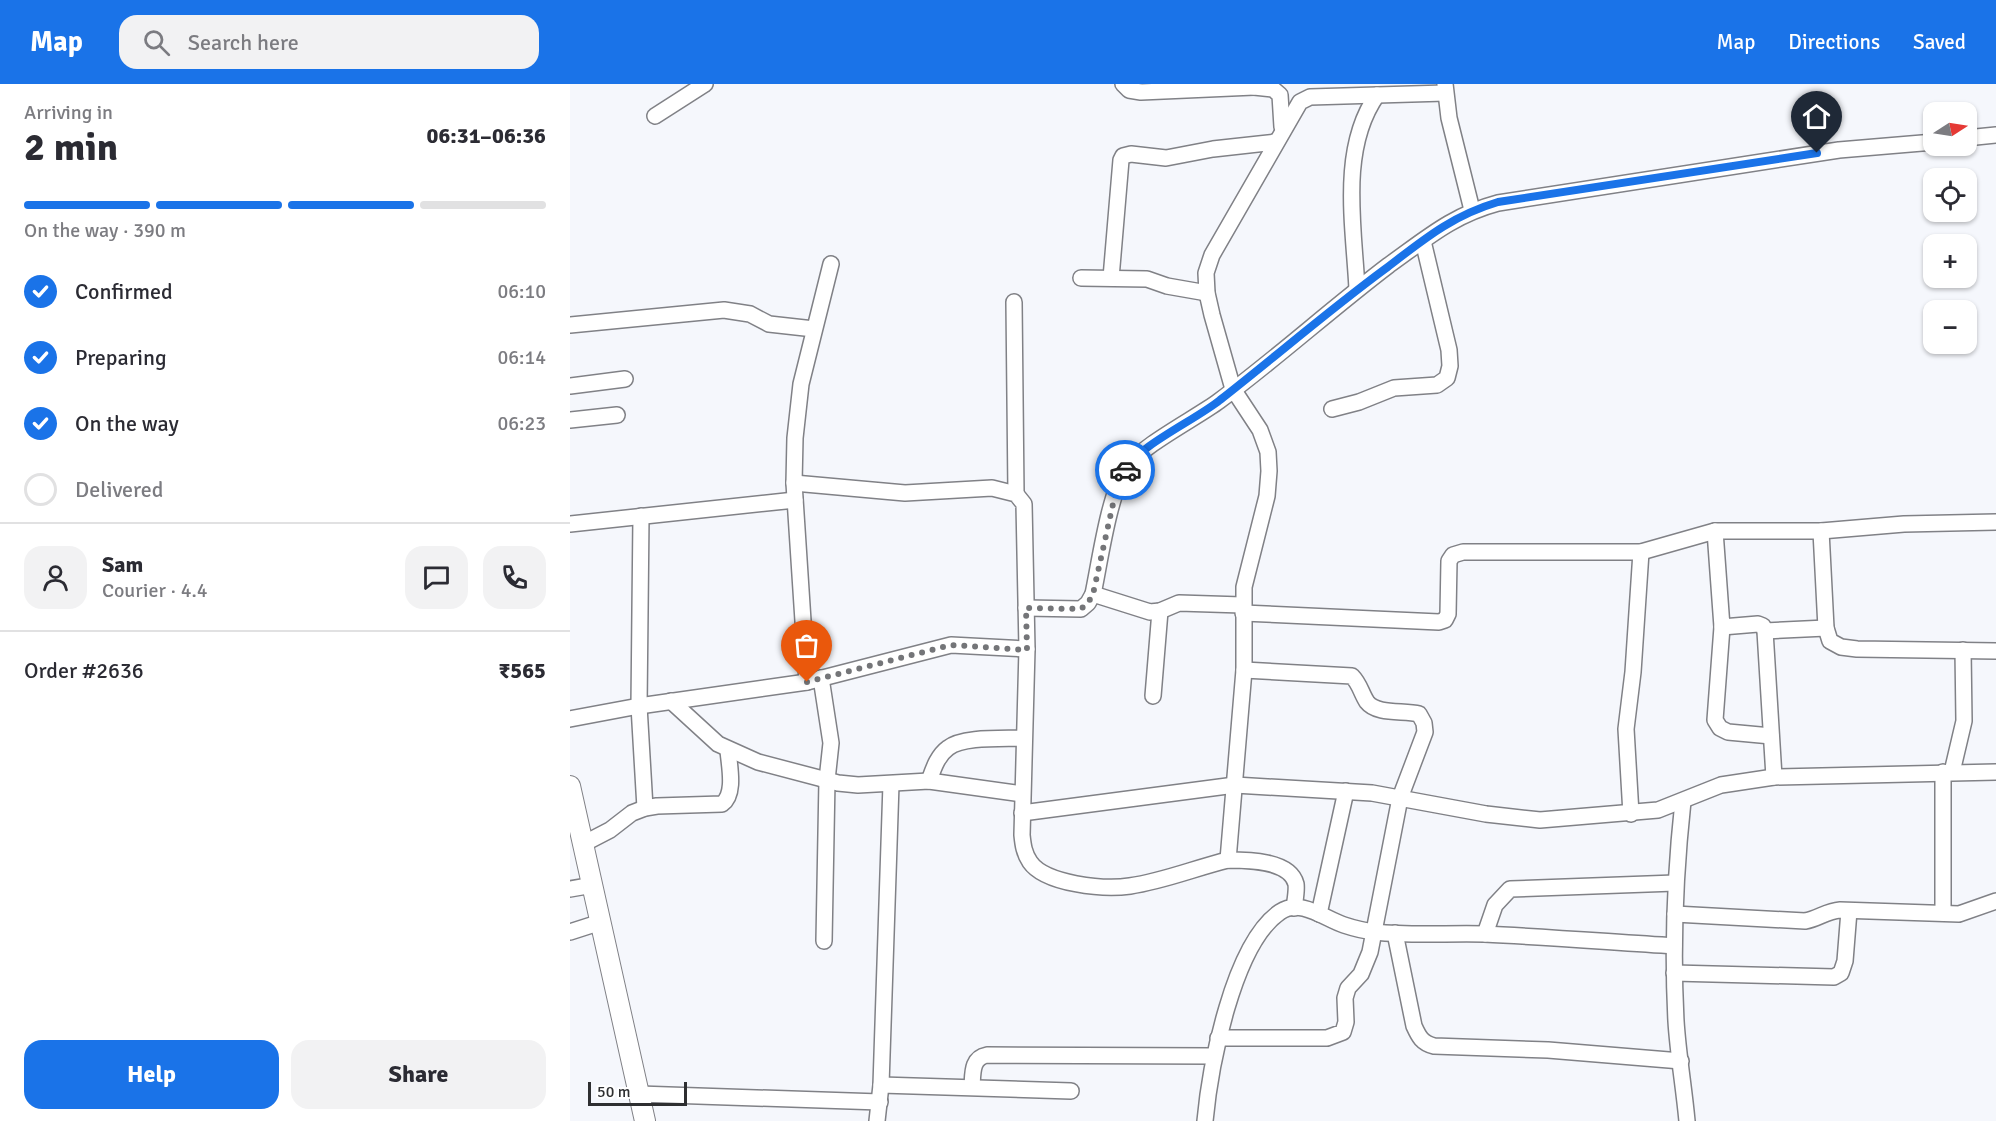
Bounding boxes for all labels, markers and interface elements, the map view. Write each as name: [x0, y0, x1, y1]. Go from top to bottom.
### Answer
search box: [119, 15, 539, 69]
text: Map: [30, 25, 83, 59]
icon: search: [140, 26, 173, 59]
text: Search here: [188, 29, 299, 56]
text: Map: [1717, 29, 1755, 55]
text: Directions: [1788, 29, 1880, 55]
text: Saved: [1913, 29, 1966, 55]
pin: [1791, 91, 1842, 153]
text: Arriving in: [24, 100, 113, 125]
icon: home: [1800, 100, 1833, 133]
north arrow: [1923, 102, 1977, 156]
map controls: [1923, 102, 1977, 354]
text: 06:31–06:36: [427, 122, 546, 149]
text: 2 min: [24, 123, 118, 171]
button: locate: [1923, 168, 1977, 222]
text: On the way · 390 m: [24, 218, 186, 243]
button: +: [1923, 234, 1977, 288]
icon: check: [24, 275, 57, 308]
text: Confirmed: [75, 278, 173, 305]
text: 06:10: [497, 279, 546, 304]
button: −: [1923, 300, 1977, 354]
icon: check: [24, 341, 57, 374]
text: Preparing: [75, 344, 167, 371]
text: 06:14: [497, 345, 546, 370]
icon: check: [24, 407, 57, 440]
text: On the way: [75, 410, 179, 437]
text: 06:23: [497, 411, 546, 436]
courier: [1095, 440, 1155, 500]
icon: car: [1109, 454, 1142, 487]
text: Delivered: [75, 476, 163, 503]
button: person: [24, 546, 87, 609]
button: chat: [405, 546, 468, 609]
button: phone: [483, 546, 546, 609]
text: Sam: [102, 551, 143, 578]
text: Courier · 4.4: [102, 578, 208, 603]
pin: [781, 620, 832, 682]
icon: bag: [790, 629, 823, 662]
text: Order #2636: [24, 657, 144, 684]
text: ₹565: [498, 657, 546, 684]
button: Help: [24, 1040, 279, 1109]
button: Share: [291, 1040, 546, 1109]
scale bar: [588, 1079, 687, 1106]
text: 50 m: [597, 1082, 631, 1102]

